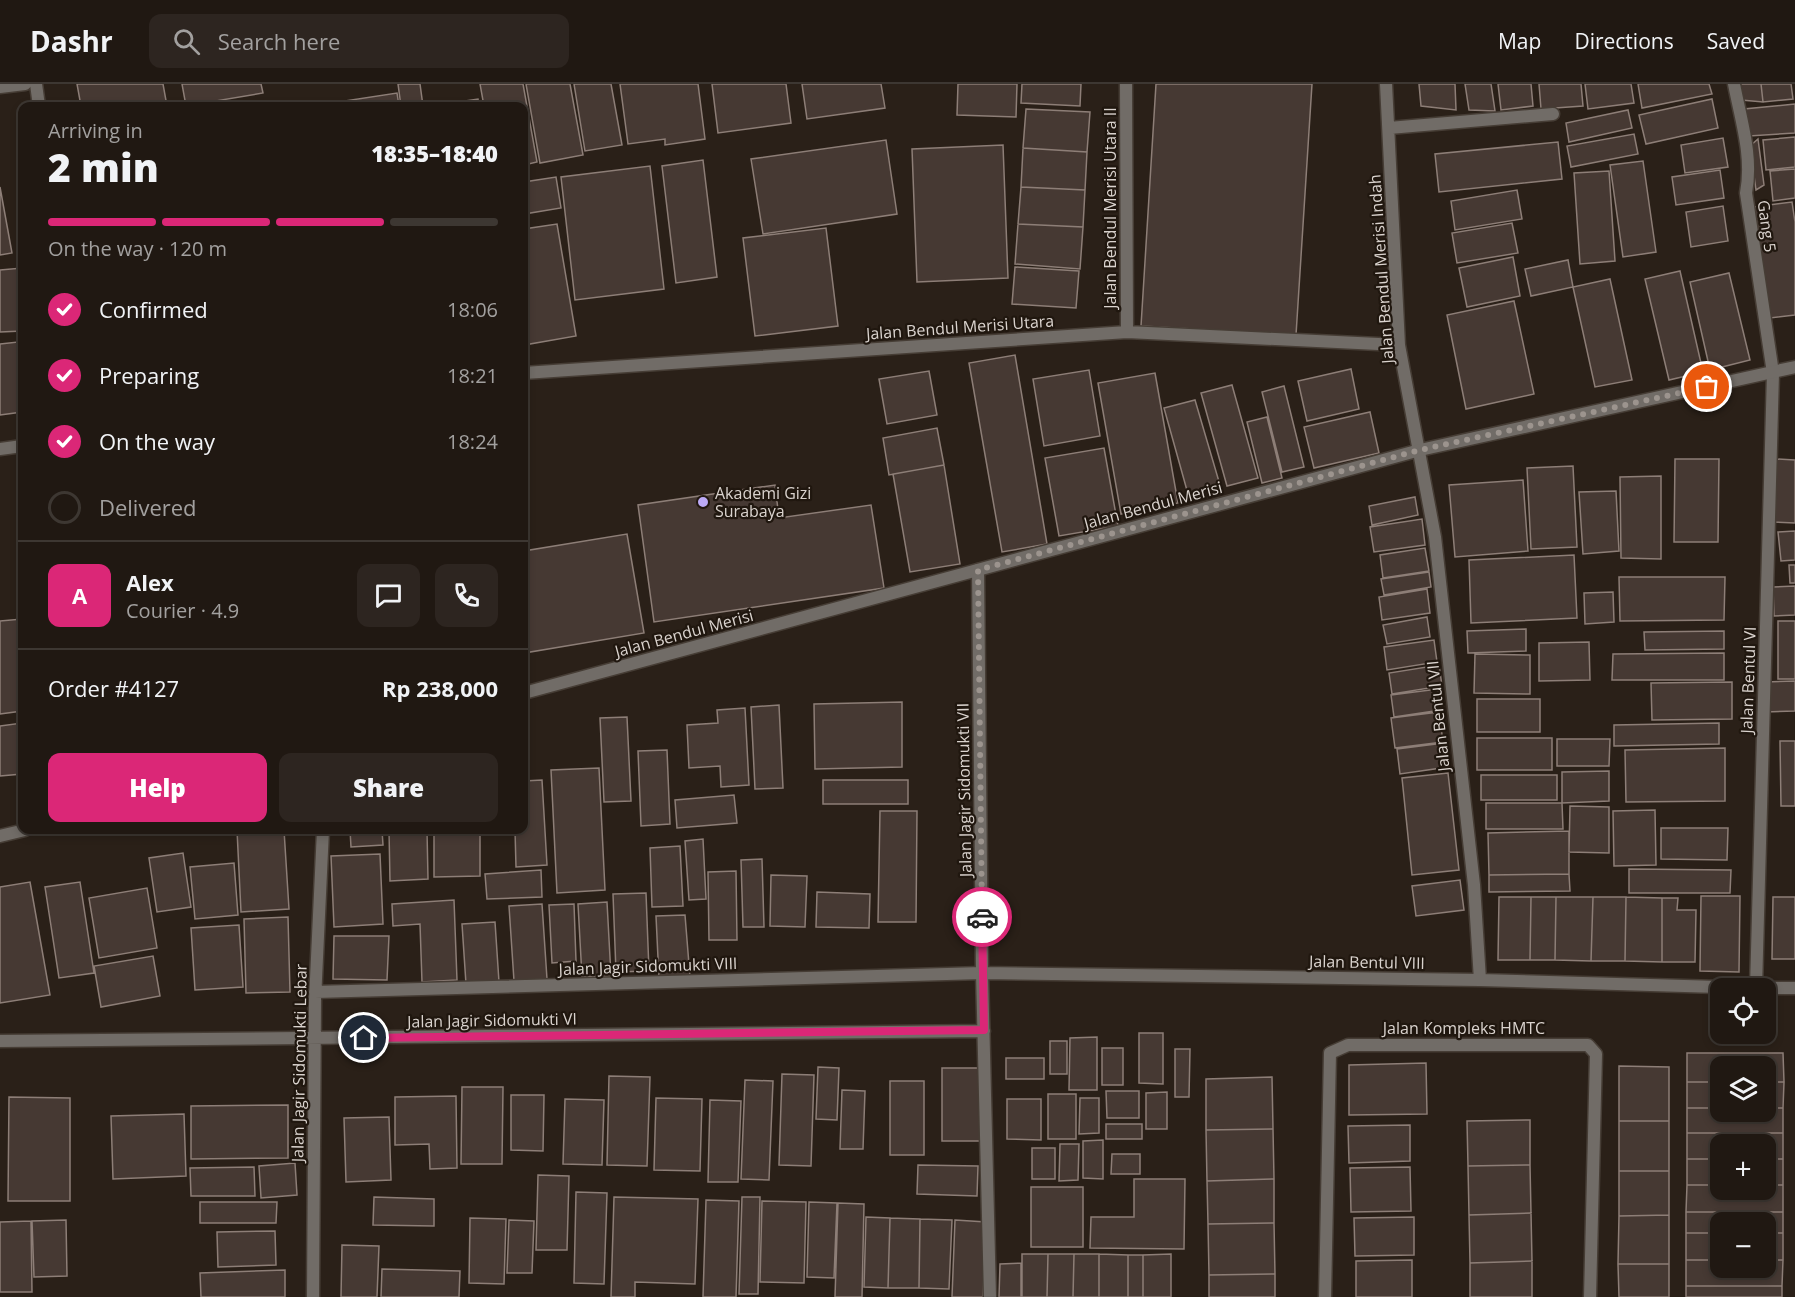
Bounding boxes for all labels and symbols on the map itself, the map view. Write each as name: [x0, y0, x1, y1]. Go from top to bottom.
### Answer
street label: Jalan Bendul Merisi Utara II: [1099, 107, 1121, 311]
street label: Jalan Bendul Merisi Indah: [1363, 174, 1399, 366]
street label: Gang 5: [1752, 199, 1782, 253]
street label: Jalan Bendul Merisi Utara: [863, 309, 1055, 345]
pin: [1681, 361, 1732, 412]
street label: Jalan Bendul Merisi: [1079, 476, 1225, 535]
place label: Akademi Gizi Surabaya: [715, 482, 811, 522]
marker: Akademi Gizi Surabaya: [696, 495, 710, 509]
street label: Jalan Bendul Merisi: [610, 604, 756, 663]
street label: Jalan Bentul VI: [1735, 626, 1761, 736]
street label: Jalan Bentul VII: [1421, 659, 1455, 775]
street label: Jalan Jagir Sidomukti VII: [951, 703, 977, 879]
courier: [952, 887, 1012, 947]
street label: Jalan Bentul VIII: [1307, 950, 1425, 974]
street label: Jalan Jagir Sidomukti VIII: [556, 952, 738, 980]
street label: Jalan Jagir Sidomukti Lebar: [286, 963, 312, 1164]
street label: Jalan Jagir Sidomukti VI: [405, 1008, 577, 1033]
pin: [338, 1012, 389, 1063]
street label: Jalan Kompleks HMTC: [1381, 1017, 1545, 1039]

